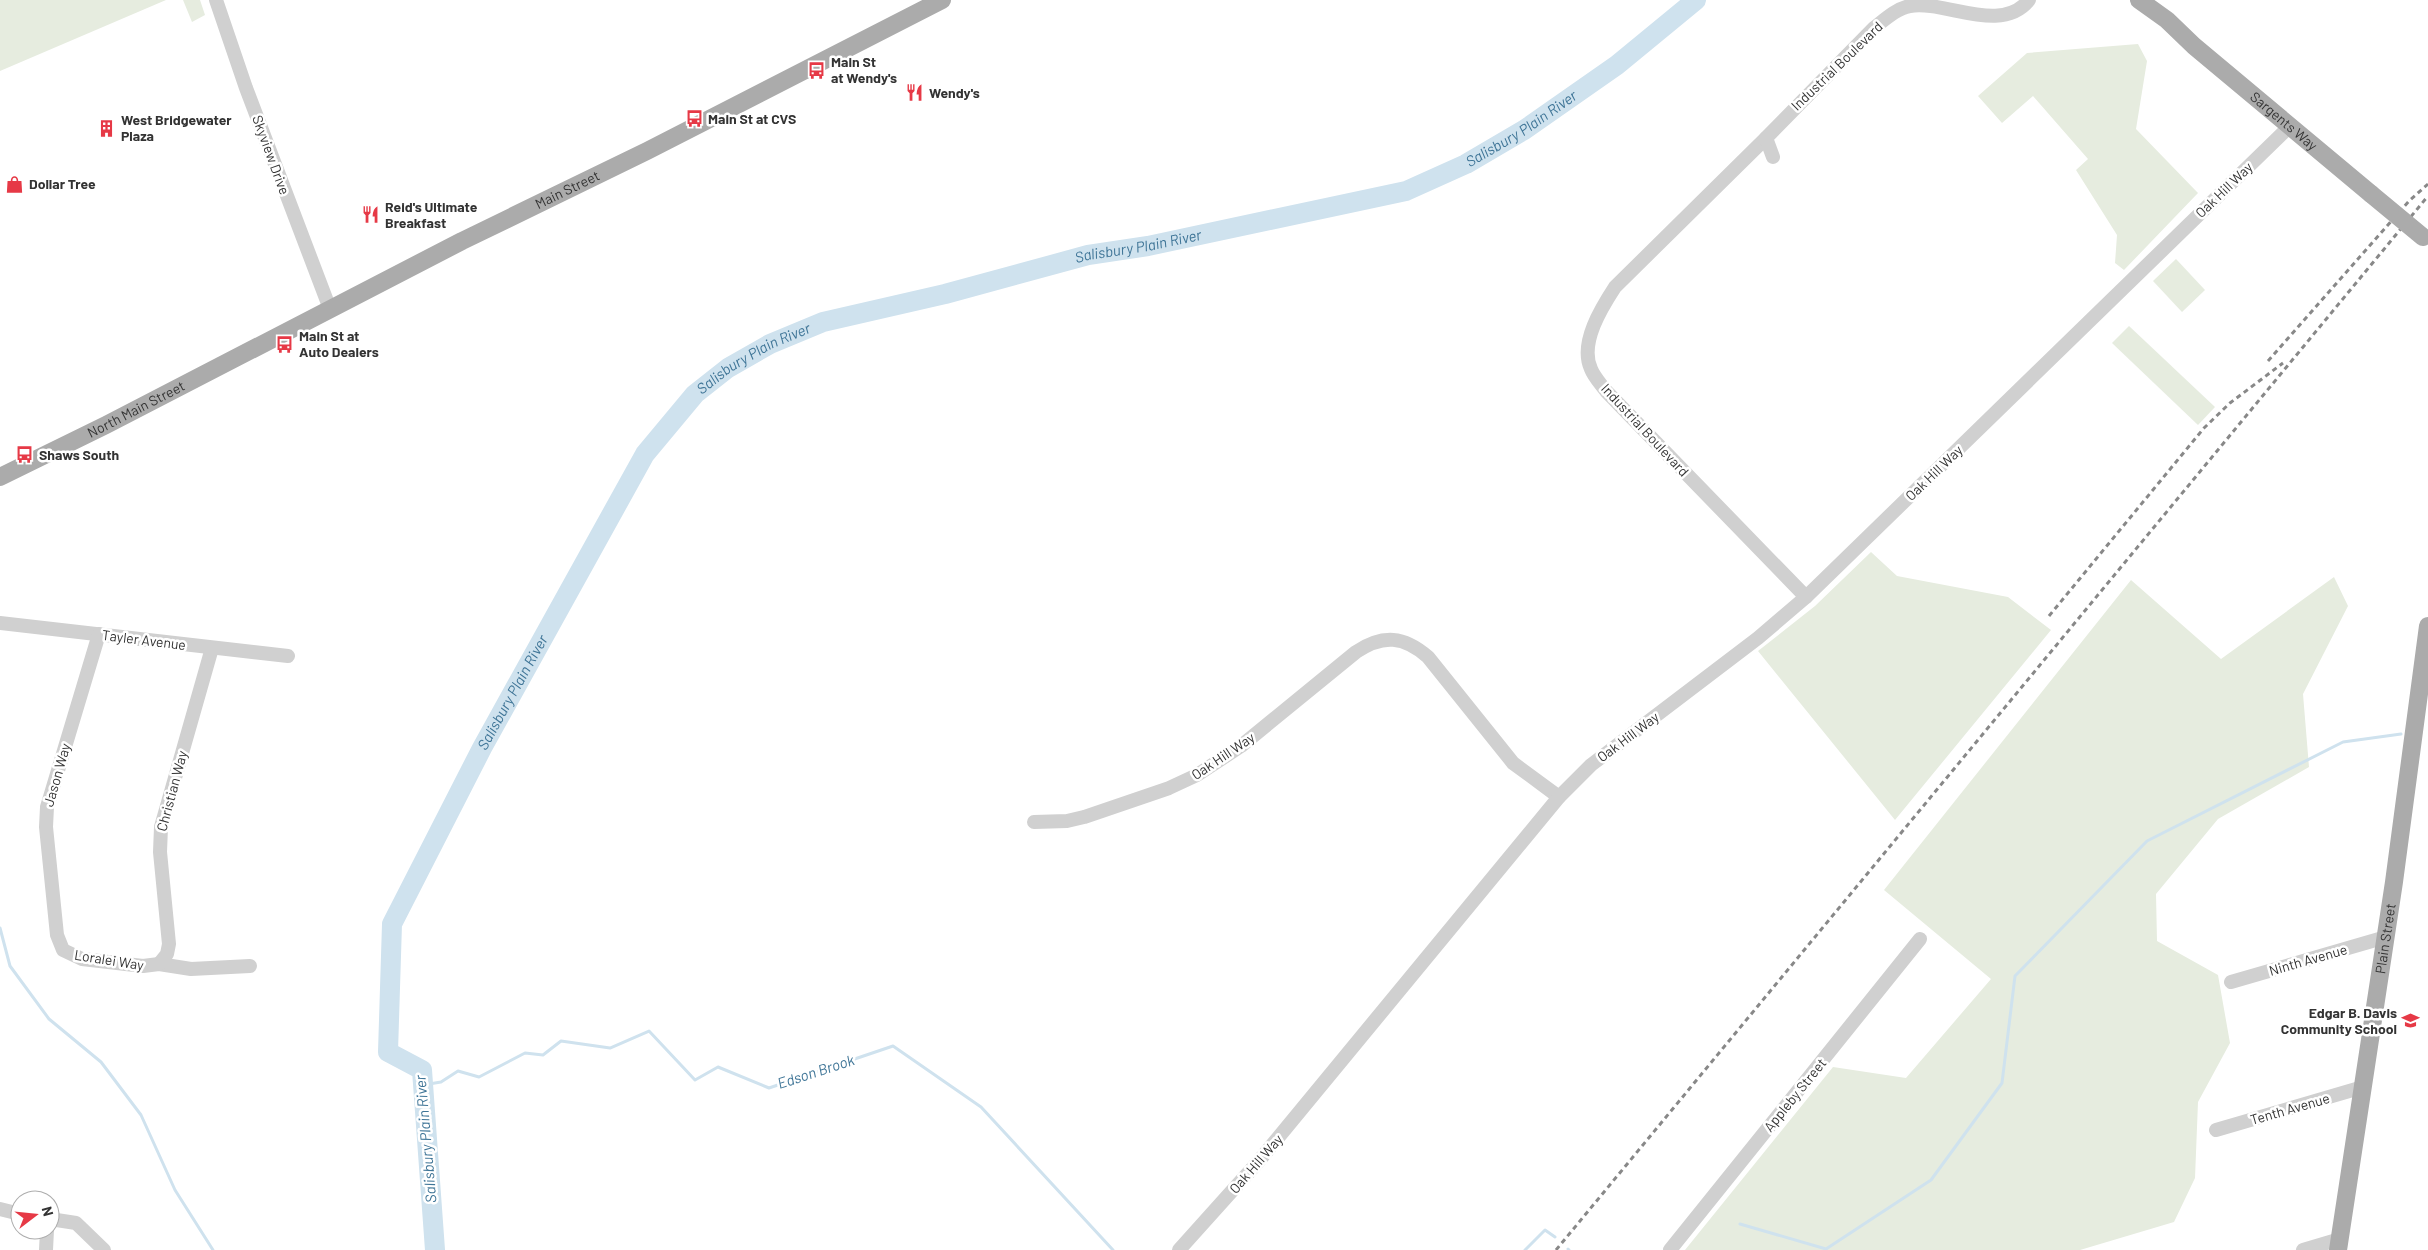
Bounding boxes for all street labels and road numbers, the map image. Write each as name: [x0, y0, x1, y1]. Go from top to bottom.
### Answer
street label: Industrial Boulevard: [1787, 18, 1886, 114]
street label: Sargents Way: [2247, 88, 2322, 154]
street label: Skyview Drive: [249, 113, 294, 197]
street label: Oak Hill Way: [2192, 158, 2256, 221]
street label: Main Street: [532, 166, 602, 212]
street label: North Main Street: [84, 377, 187, 441]
street label: Industrial Boulevard: [1598, 380, 1693, 480]
street label: Oak Hill Way: [1902, 441, 1966, 504]
street label: Tayler Avenue: [101, 626, 187, 653]
street label: Oak Hill Way: [1594, 708, 1662, 765]
street label: Oak Hill Way: [1188, 728, 1258, 783]
street label: Jason Way: [39, 741, 74, 808]
street label: Christian Way: [153, 748, 191, 833]
street label: Plain Street: [2371, 902, 2399, 975]
street label: Ninth Avenue: [2267, 940, 2349, 979]
street label: Loralei Way: [73, 946, 146, 973]
street label: Appleby Street: [1760, 1055, 1829, 1135]
street label: Tenth Avenue: [2248, 1089, 2332, 1128]
street label: Oak Hill Way: [1225, 1130, 1286, 1197]

